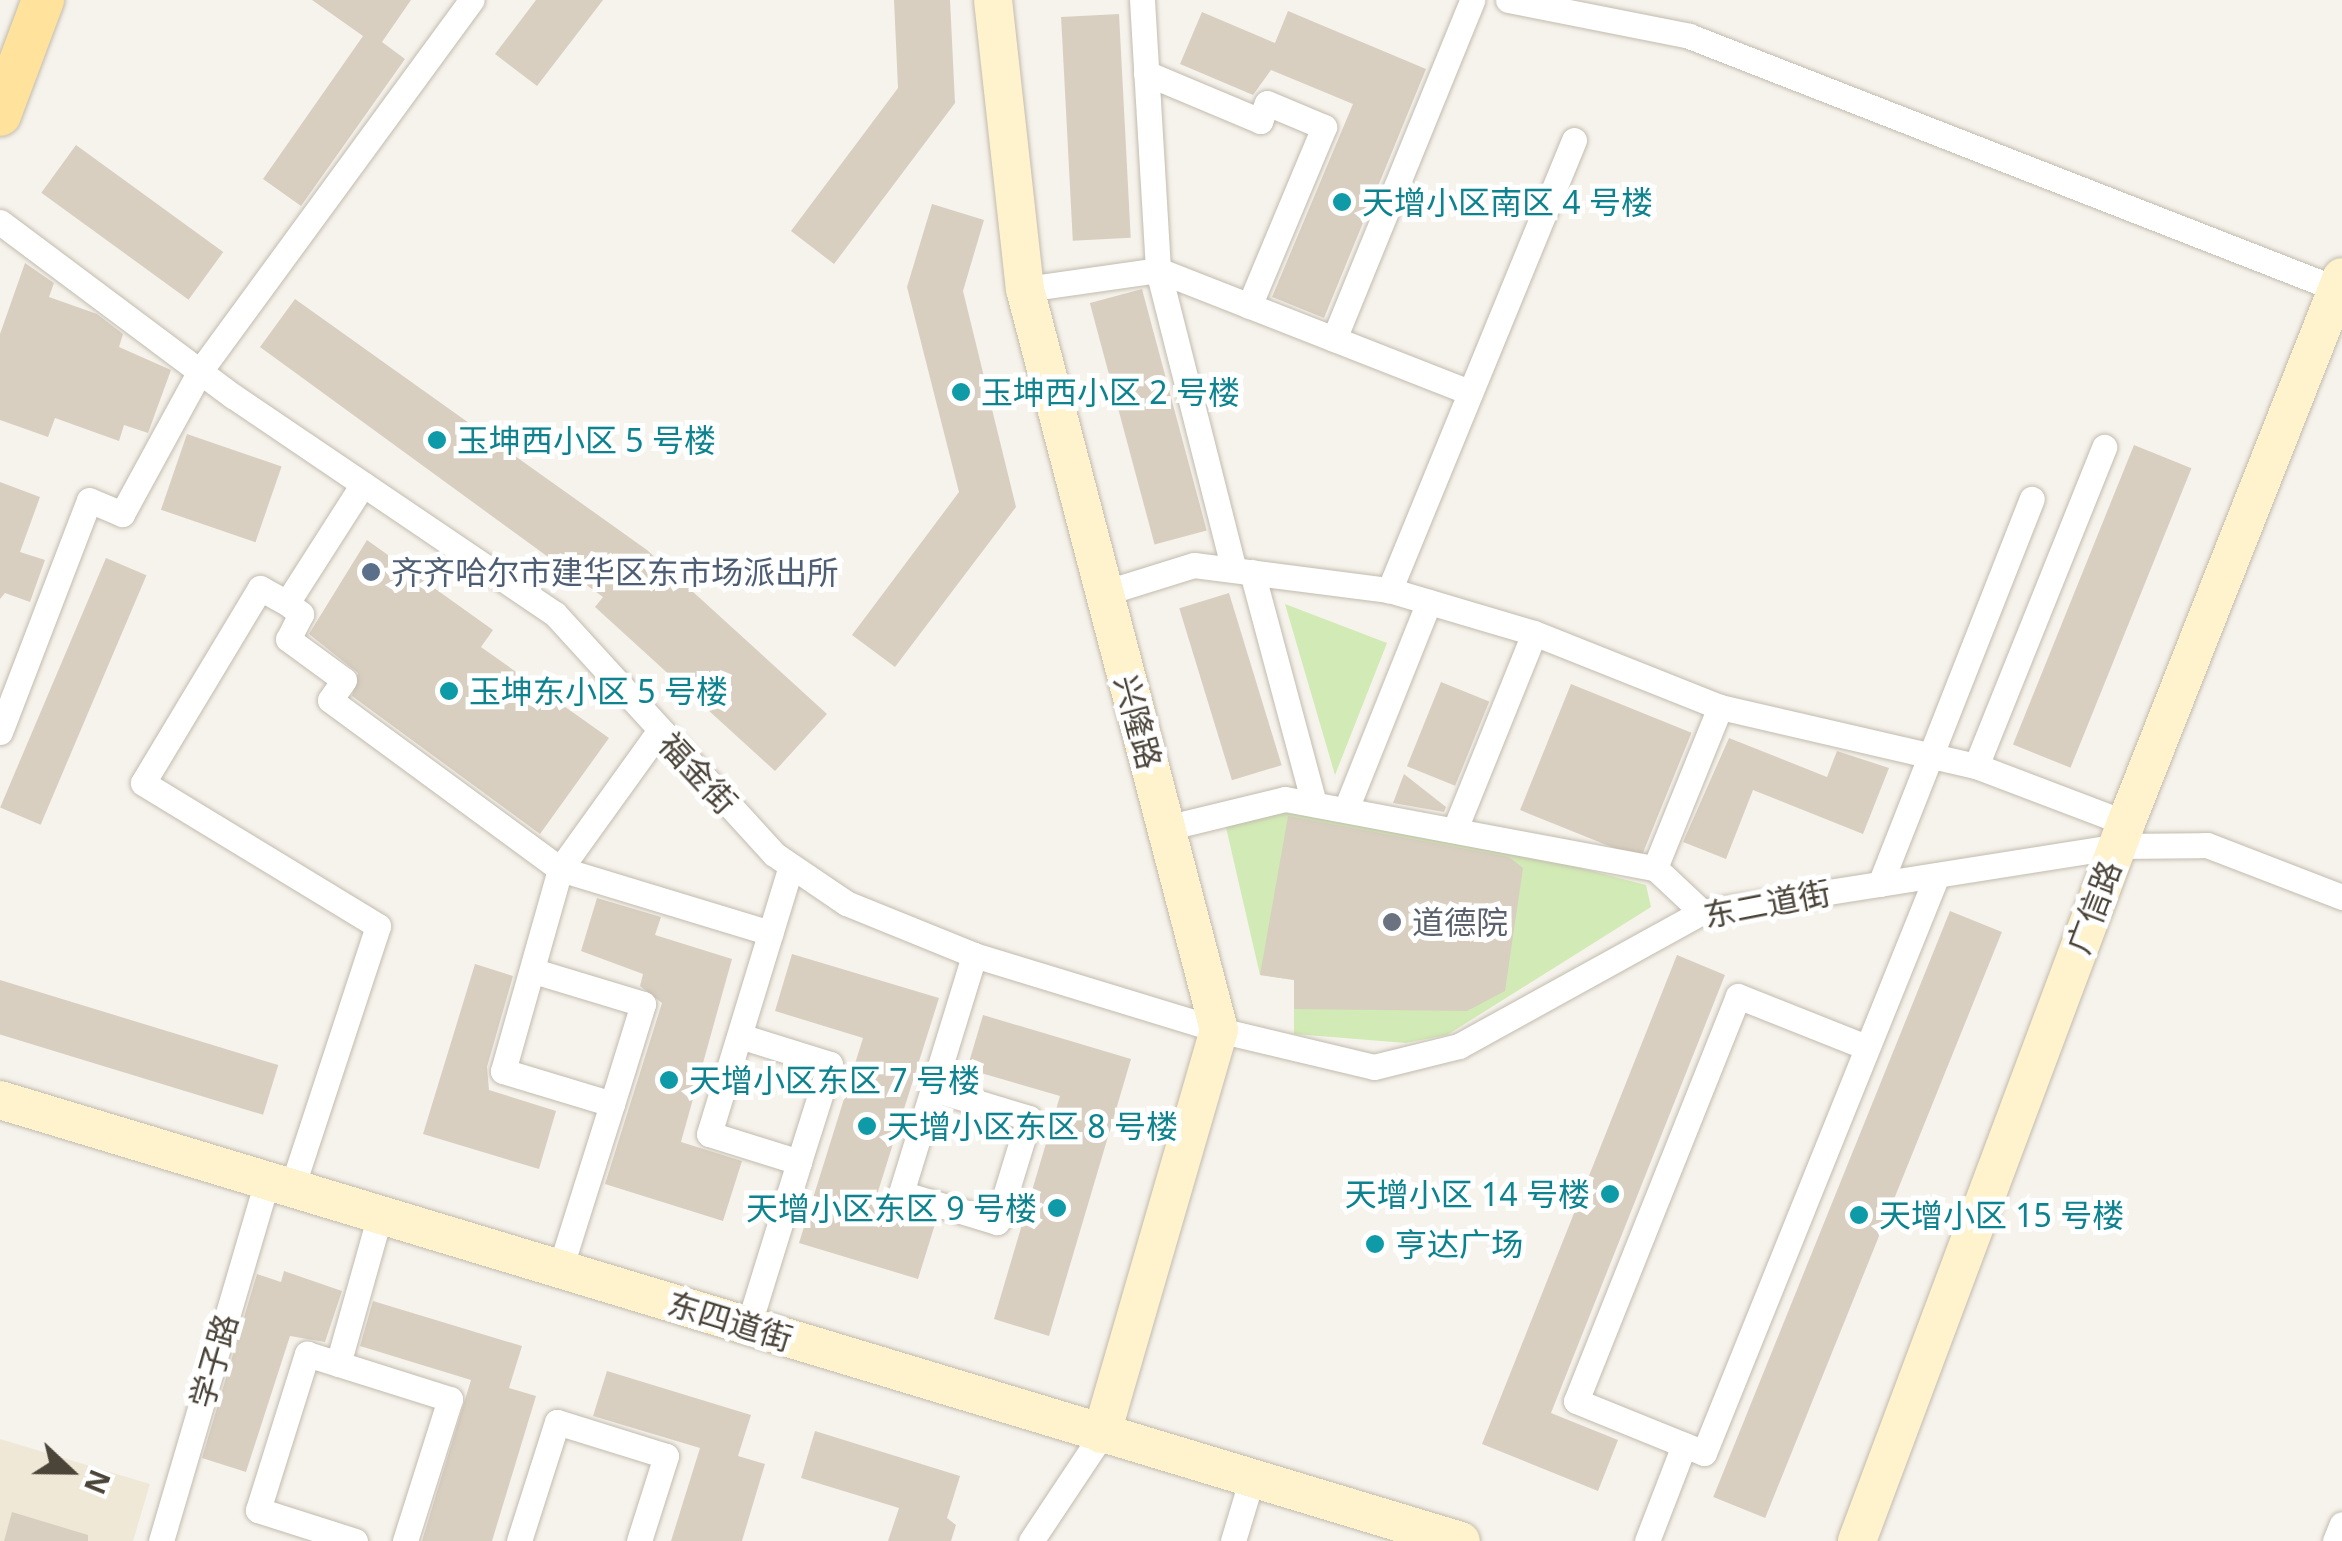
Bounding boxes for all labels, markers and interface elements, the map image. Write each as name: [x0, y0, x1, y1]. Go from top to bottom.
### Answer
place label: 天增小区南区 4 号楼: [1362, 183, 1653, 221]
marker: 天增小区南区 4 号楼: [1331, 191, 1353, 213]
place label: 玉坤西小区 2 号楼: [981, 373, 1240, 411]
marker: 玉坤西小区 2 号楼: [950, 381, 972, 403]
place label: 玉坤西小区 5 号楼: [457, 421, 716, 459]
marker: 玉坤西小区 5 号楼: [426, 429, 448, 451]
place label: 齐齐哈尔市建华区东市场派出所: [391, 553, 839, 591]
marker: 齐齐哈尔市建华区东市场派出所: [360, 561, 382, 583]
street label: 兴隆路: [1107, 671, 1169, 773]
place label: 玉坤东小区 5 号楼: [469, 672, 728, 710]
marker: 玉坤东小区 5 号楼: [438, 680, 460, 702]
street label: 福金街: [651, 725, 745, 821]
street label: 广信路: [2059, 855, 2129, 959]
street label: 东二道街: [1701, 873, 1833, 935]
place label: 道德院: [1412, 903, 1508, 941]
marker: 道德院: [1381, 911, 1403, 933]
place label: 天增小区东区 7 号楼: [689, 1061, 980, 1099]
marker: 天增小区东区 7 号楼: [658, 1069, 680, 1091]
place label: 天增小区东区 8 号楼: [887, 1107, 1178, 1145]
marker: 天增小区东区 8 号楼: [856, 1115, 878, 1137]
place label: 天增小区 14 号楼: [1345, 1175, 1590, 1213]
marker: 天增小区 14 号楼: [1599, 1183, 1621, 1205]
place label: 天增小区东区 9 号楼: [746, 1189, 1037, 1227]
place label: 天增小区 15 号楼: [1879, 1196, 2124, 1234]
marker: 天增小区东区 9 号楼: [1046, 1197, 1068, 1219]
marker: 天增小区 15 号楼: [1848, 1204, 1870, 1226]
place label: 亨达广场: [1395, 1225, 1523, 1263]
marker: 亨达广场: [1364, 1233, 1386, 1255]
street label: 东四道街: [663, 1284, 797, 1358]
street label: 学子路: [182, 1310, 246, 1412]
north arrow: [20, 1421, 120, 1521]
text: N: [76, 1465, 120, 1500]

